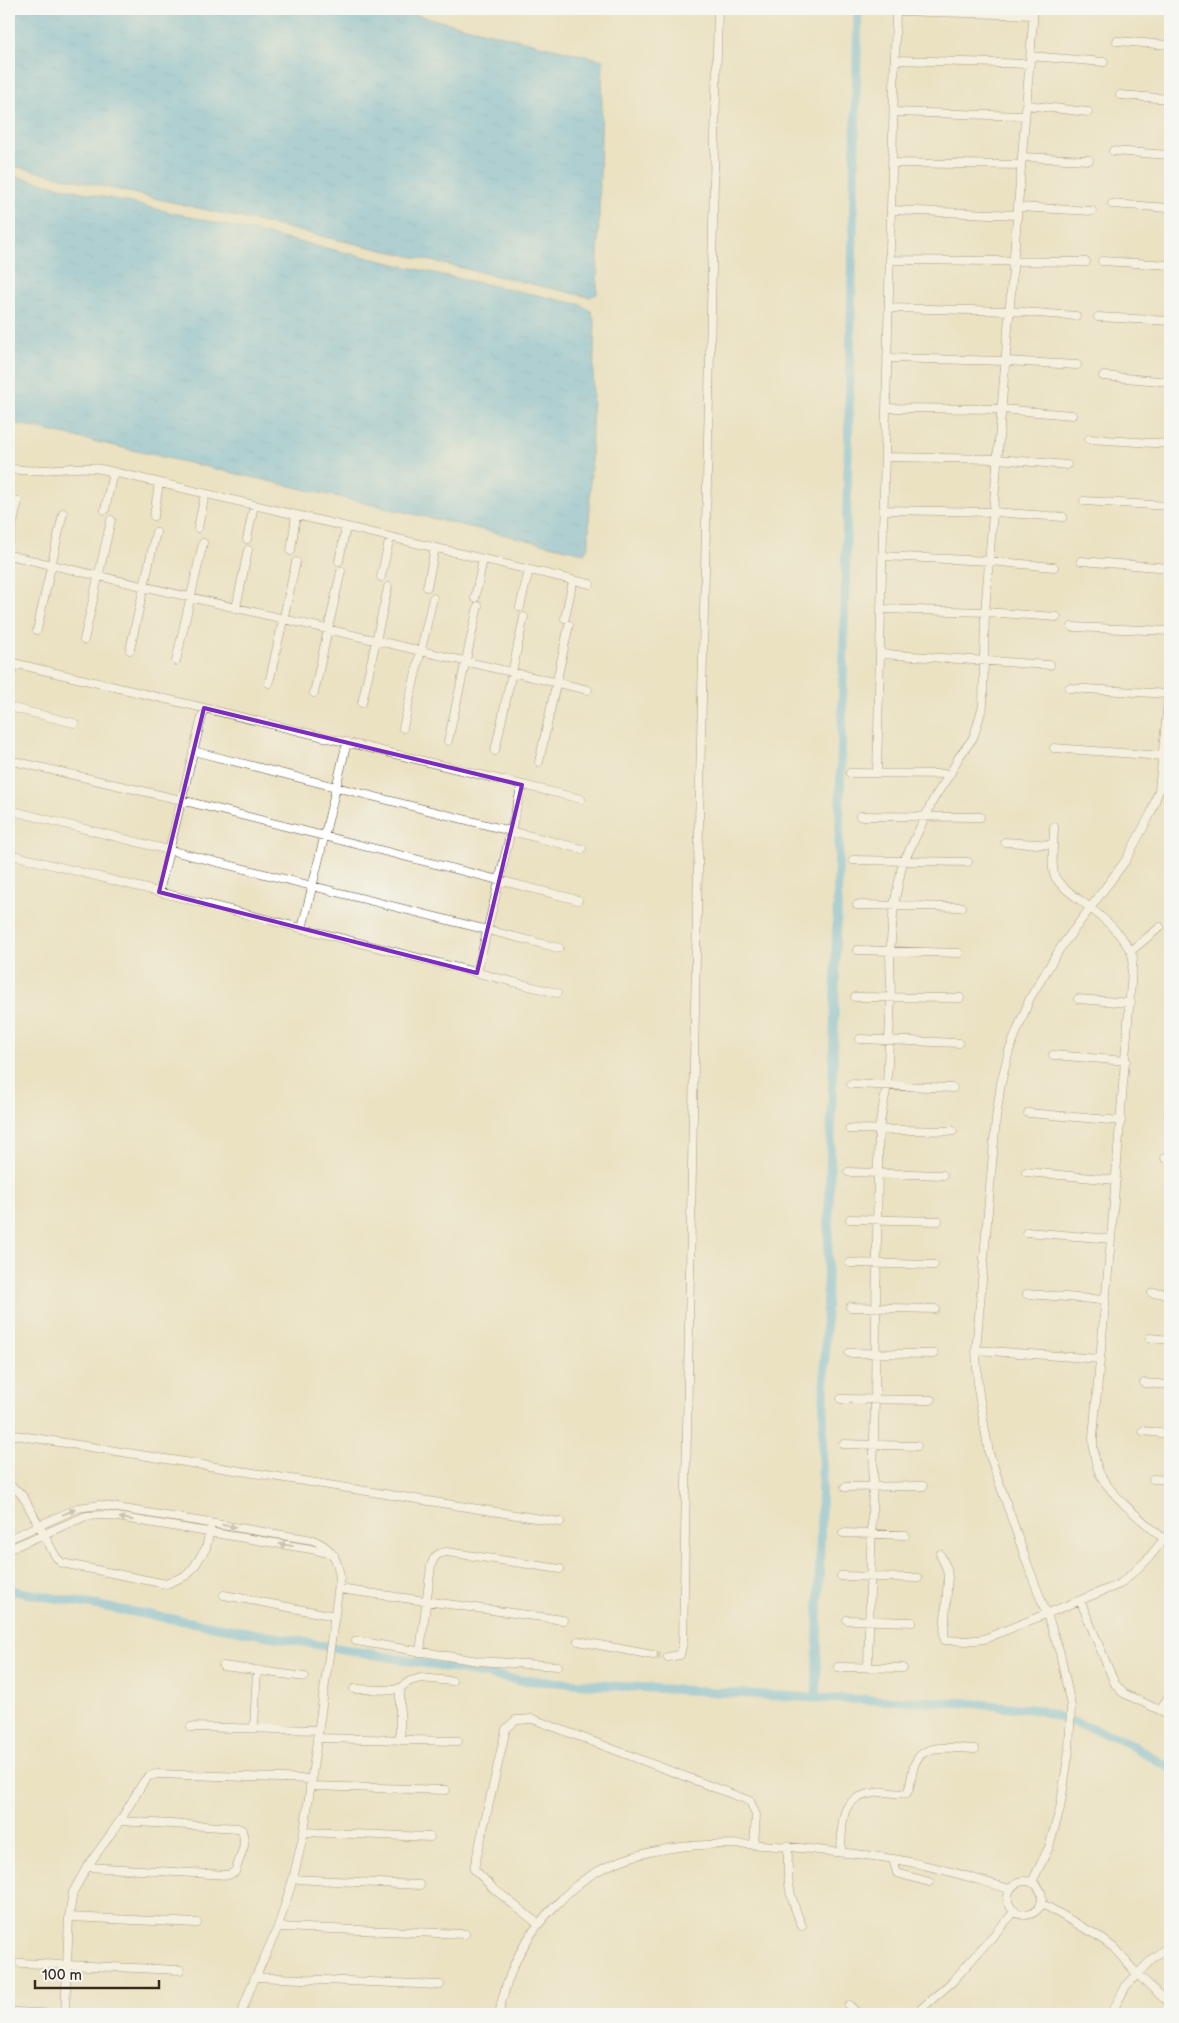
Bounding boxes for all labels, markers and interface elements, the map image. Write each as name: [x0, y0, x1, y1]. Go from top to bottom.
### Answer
one-way arrow: [62, 1508, 76, 1516]
one-way arrow: [117, 1514, 133, 1522]
one-way arrow: [221, 1522, 237, 1530]
one-way arrow: [278, 1541, 294, 1549]
scale bar: [35, 1958, 159, 1990]
text: 100 m: [42, 1966, 82, 1985]

